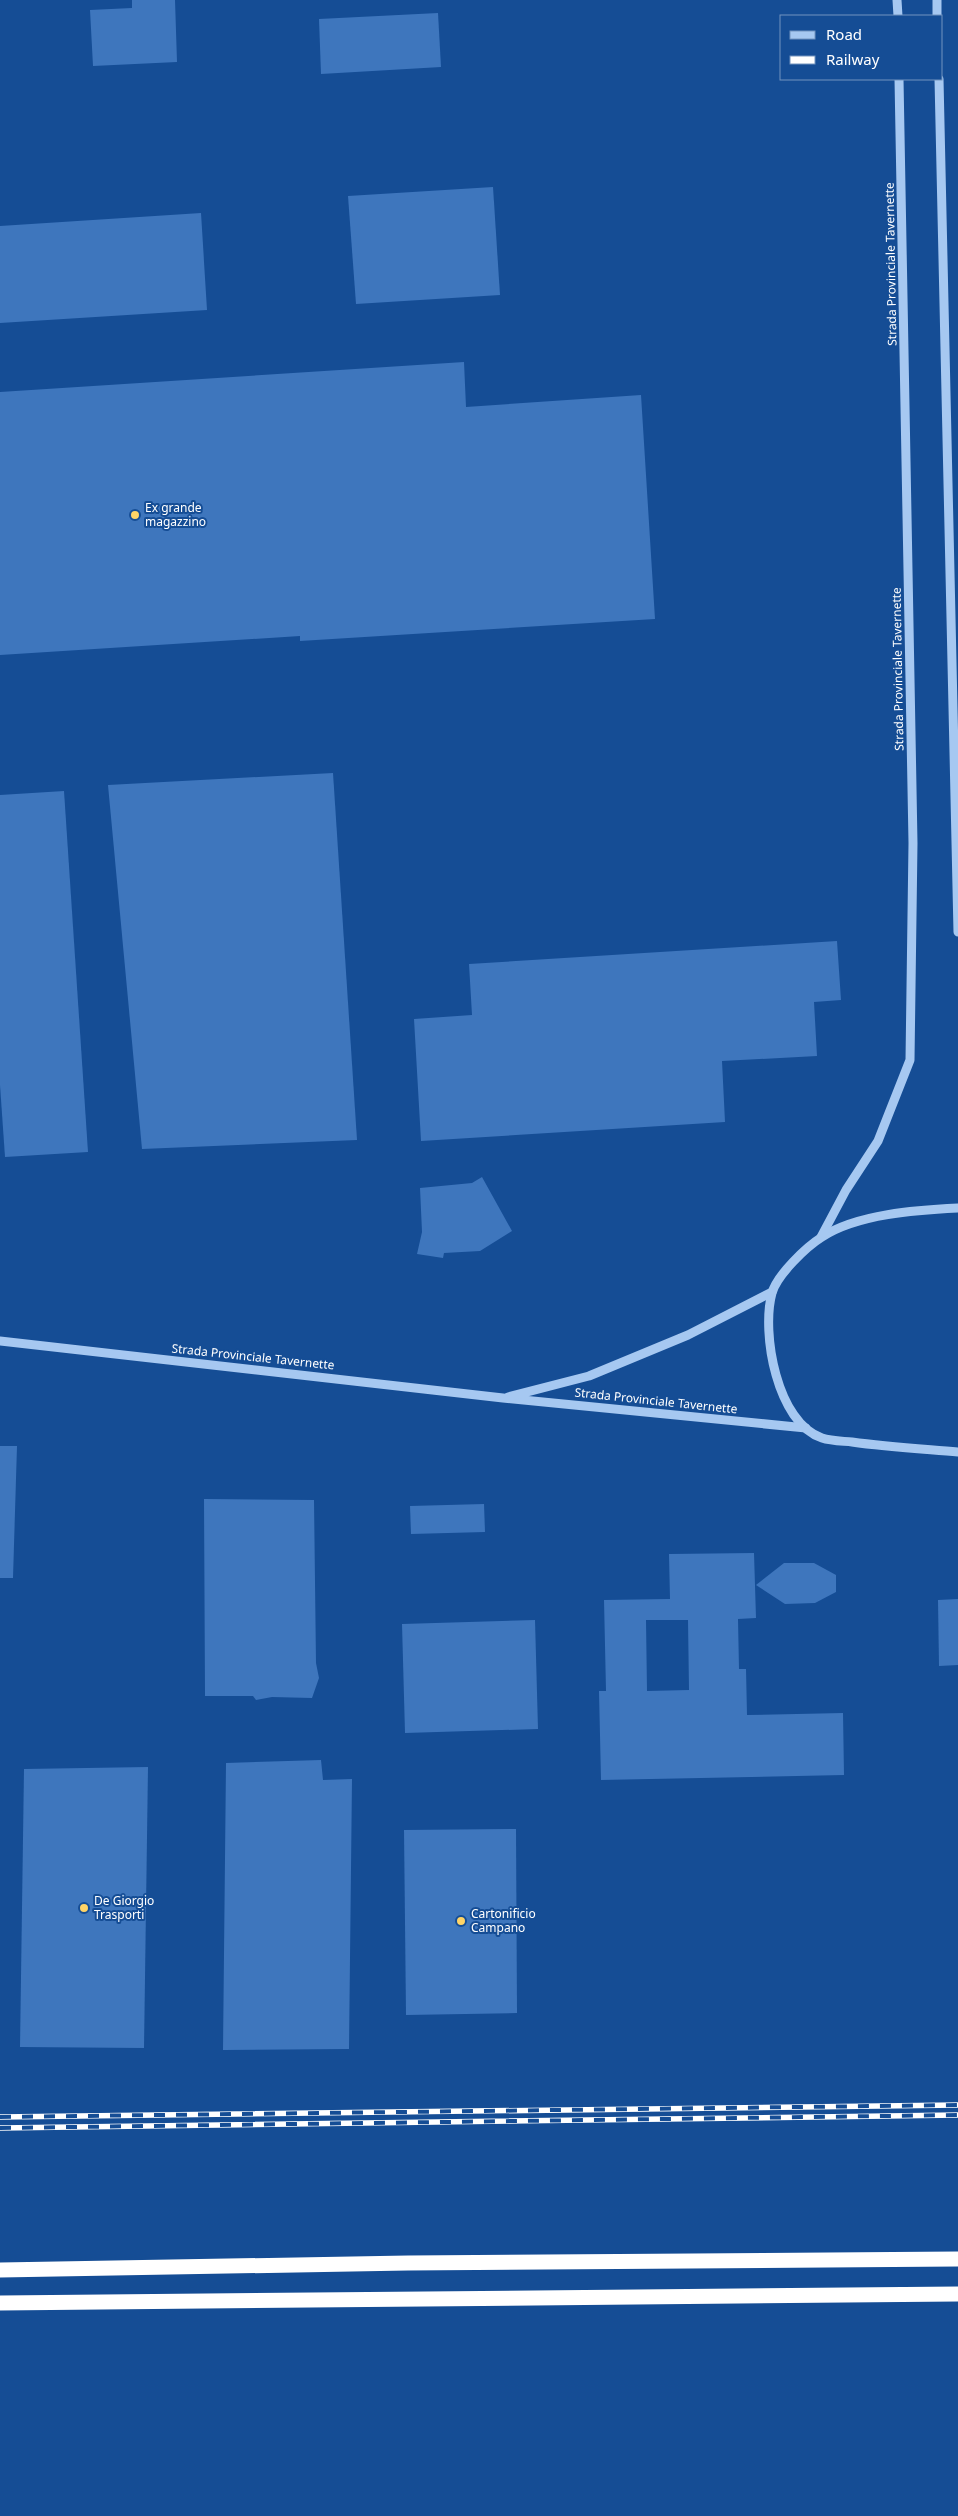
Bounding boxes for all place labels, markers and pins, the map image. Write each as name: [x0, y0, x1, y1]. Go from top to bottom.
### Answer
place label: Ex grande magazzino: [145, 499, 206, 530]
marker: Ex grande magazzino: [129, 509, 141, 521]
place label: De Giorgio Trasporti: [94, 1892, 154, 1923]
marker: De Giorgio Trasporti: [78, 1902, 90, 1914]
place label: Cartonificio Campano: [471, 1905, 536, 1936]
marker: Cartonificio Campano: [455, 1915, 467, 1927]

